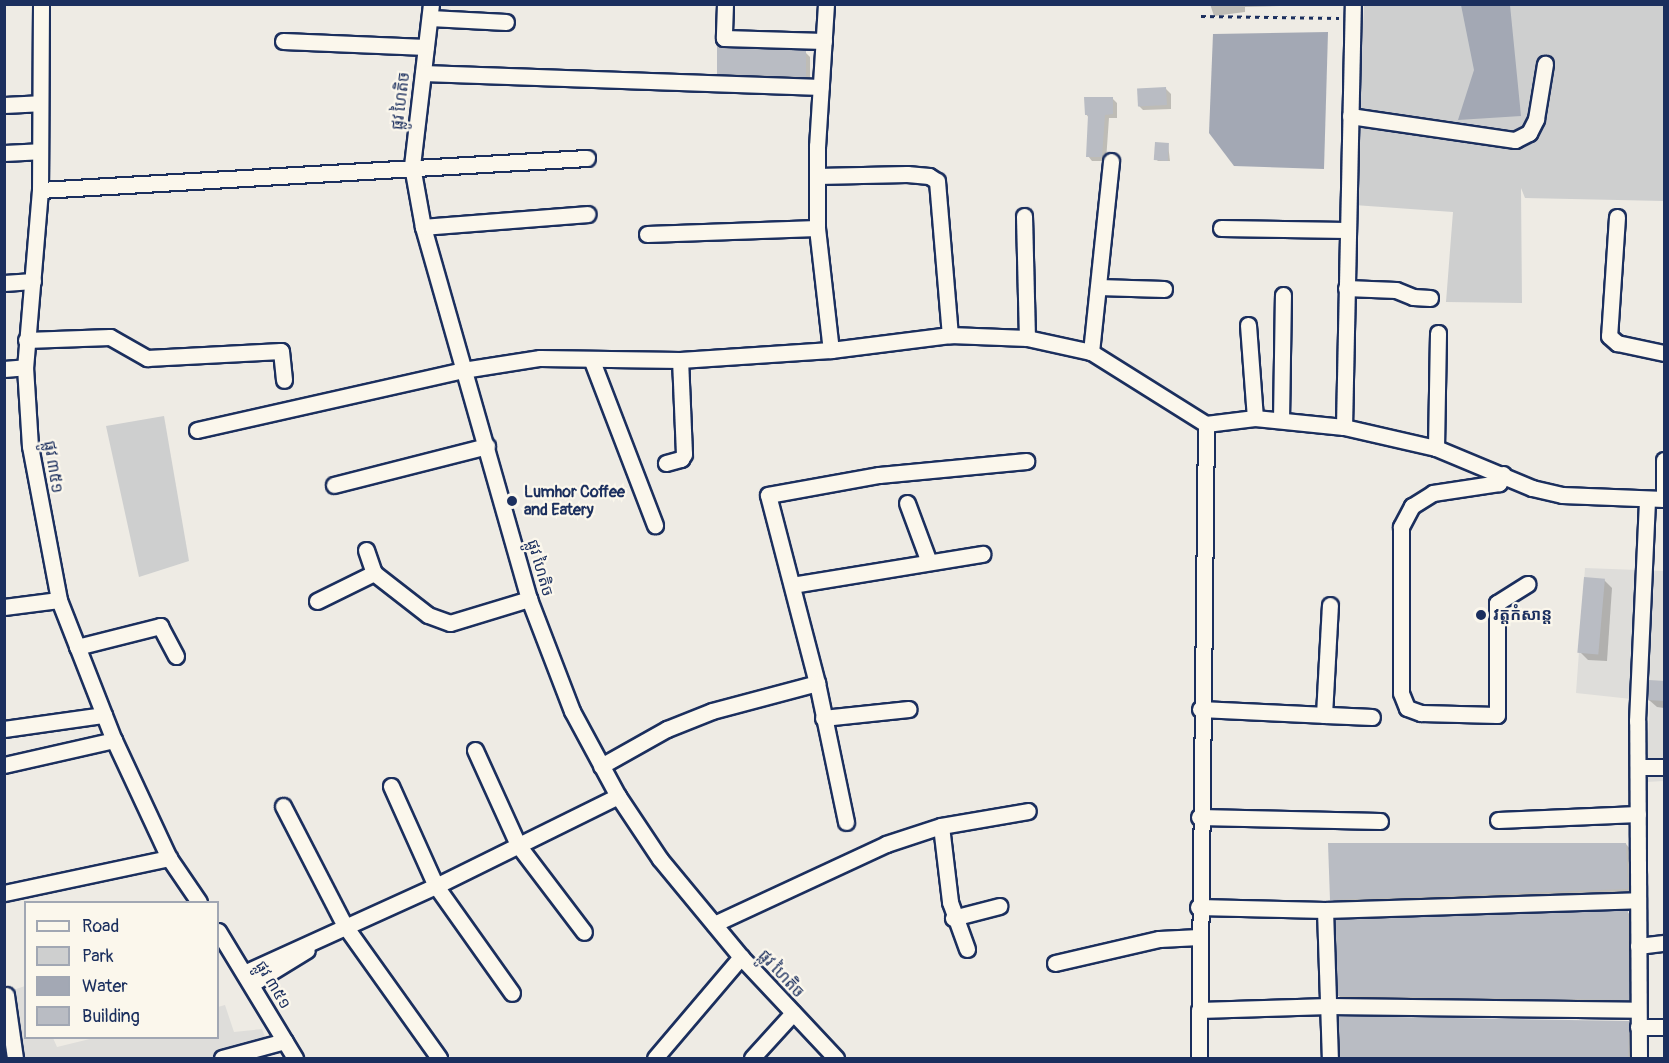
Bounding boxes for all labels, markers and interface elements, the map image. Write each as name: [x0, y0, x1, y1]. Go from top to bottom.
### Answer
street label: ផ្លូវ ហៃតិច: [388, 71, 414, 131]
street label: ផ្លូវ ៣៥១: [39, 439, 67, 495]
place label: Lumhor Coffee and Eatery: [524, 482, 625, 520]
marker: Lumhor Coffee and Eatery: [505, 494, 519, 508]
street label: ផ្លូវ ហៃតិច: [523, 537, 557, 599]
place label: វត្តកំសាន្ត: [1493, 605, 1552, 625]
marker: វត្តកំសាន្ត: [1474, 608, 1488, 622]
legend: [24, 901, 219, 1039]
text: Road: [82, 915, 119, 938]
text: Park: [82, 945, 114, 968]
street label: ផ្លូវ ហៃតិច: [754, 946, 808, 1002]
street label: ផ្លូវ ៣៥១: [251, 957, 295, 1013]
text: Water: [82, 975, 128, 998]
text: Building: [82, 1005, 140, 1028]

